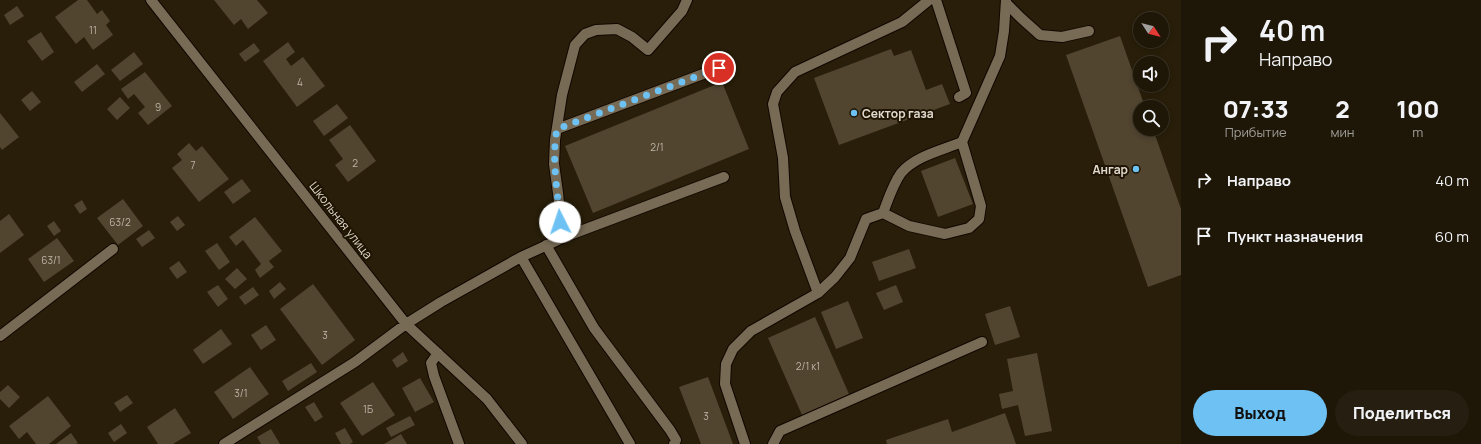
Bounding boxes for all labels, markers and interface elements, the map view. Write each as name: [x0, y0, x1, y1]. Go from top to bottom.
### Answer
text: 40 m: [1259, 11, 1325, 49]
north arrow: [1133, 12, 1169, 48]
map controls: [1133, 12, 1169, 136]
icon: right: [1193, 16, 1245, 68]
house number: 11: [89, 23, 97, 37]
text: Направо: [1259, 47, 1333, 71]
pin: [702, 51, 736, 85]
button: sound: [1133, 56, 1169, 92]
icon: arrive: [708, 57, 730, 79]
house number: 4: [297, 75, 303, 89]
text: 07:33: [1223, 92, 1289, 125]
text: 2: [1335, 92, 1350, 125]
text: 100: [1396, 92, 1439, 125]
house number: 9: [155, 100, 161, 114]
button: search: [1133, 100, 1169, 136]
place label: Сектор газа: [862, 105, 934, 122]
marker: Сектор газа: [849, 108, 859, 118]
text: Прибытие: [1225, 123, 1287, 141]
text: мин: [1330, 123, 1355, 141]
text: m: [1412, 123, 1423, 141]
house number: 2/1: [650, 140, 664, 154]
house number: 2: [352, 156, 358, 170]
house number: 7: [190, 158, 196, 172]
place label: Ангар: [1093, 161, 1128, 178]
marker: Ангар: [1131, 164, 1141, 174]
icon: right: [1193, 169, 1215, 191]
text: Направо: [1227, 170, 1291, 191]
text: 40 m: [1435, 170, 1469, 191]
street label: Школьная улица: [305, 178, 377, 262]
position arrow: [539, 201, 581, 243]
house number: 63/2: [109, 215, 131, 229]
icon: arrive: [1193, 225, 1215, 247]
text: Пункт назначения: [1227, 226, 1363, 247]
text: 60 m: [1435, 226, 1469, 247]
house number: 63/1: [41, 253, 61, 267]
house number: 3: [322, 328, 328, 342]
house number: 2/1 к1: [796, 359, 820, 373]
house number: 3/1: [234, 386, 248, 400]
button: Выход: [1193, 390, 1327, 436]
button: Поделиться: [1335, 390, 1469, 436]
house number: 1Б: [363, 402, 373, 416]
house number: 3: [703, 409, 709, 423]

